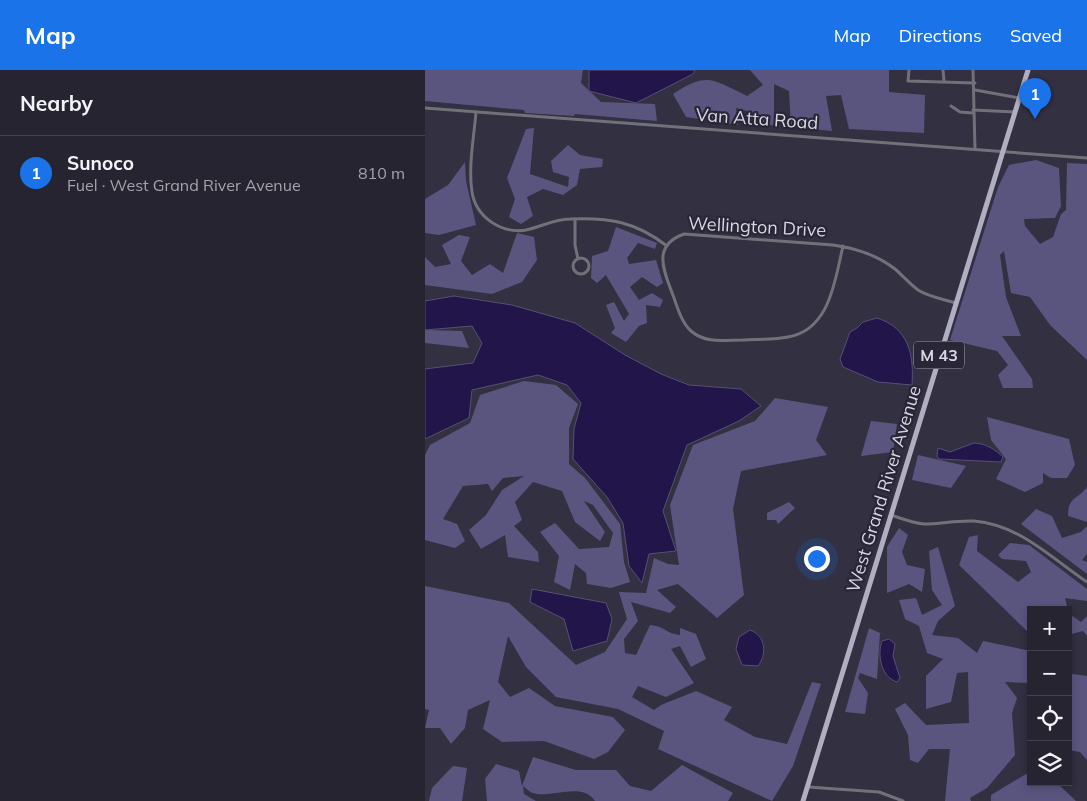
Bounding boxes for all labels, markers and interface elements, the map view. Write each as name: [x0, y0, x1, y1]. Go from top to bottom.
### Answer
text: Map: [25, 20, 76, 50]
text: Map: [834, 24, 871, 47]
text: Directions: [899, 24, 982, 47]
text: Saved: [1010, 24, 1062, 47]
pin: 1: [1019, 78, 1051, 119]
text: Nearby: [20, 90, 93, 116]
street label: Van Atta Road: [695, 103, 819, 134]
text: Sunoco: [67, 151, 134, 175]
text: 1: [31, 163, 41, 183]
text: 810 m: [358, 163, 405, 183]
text: Fuel · West Grand River Avenue: [67, 175, 301, 195]
street label: Wellington Drive: [687, 211, 827, 242]
road number: M 43: [914, 342, 964, 368]
street label: West Grand River Avenue: [841, 383, 926, 595]
your location: [804, 546, 830, 572]
map controls: [1027, 606, 1072, 786]
button: +: [1027, 606, 1072, 651]
button: −: [1027, 651, 1072, 696]
button: locate: [1027, 696, 1072, 741]
button: layers: [1027, 741, 1072, 786]

